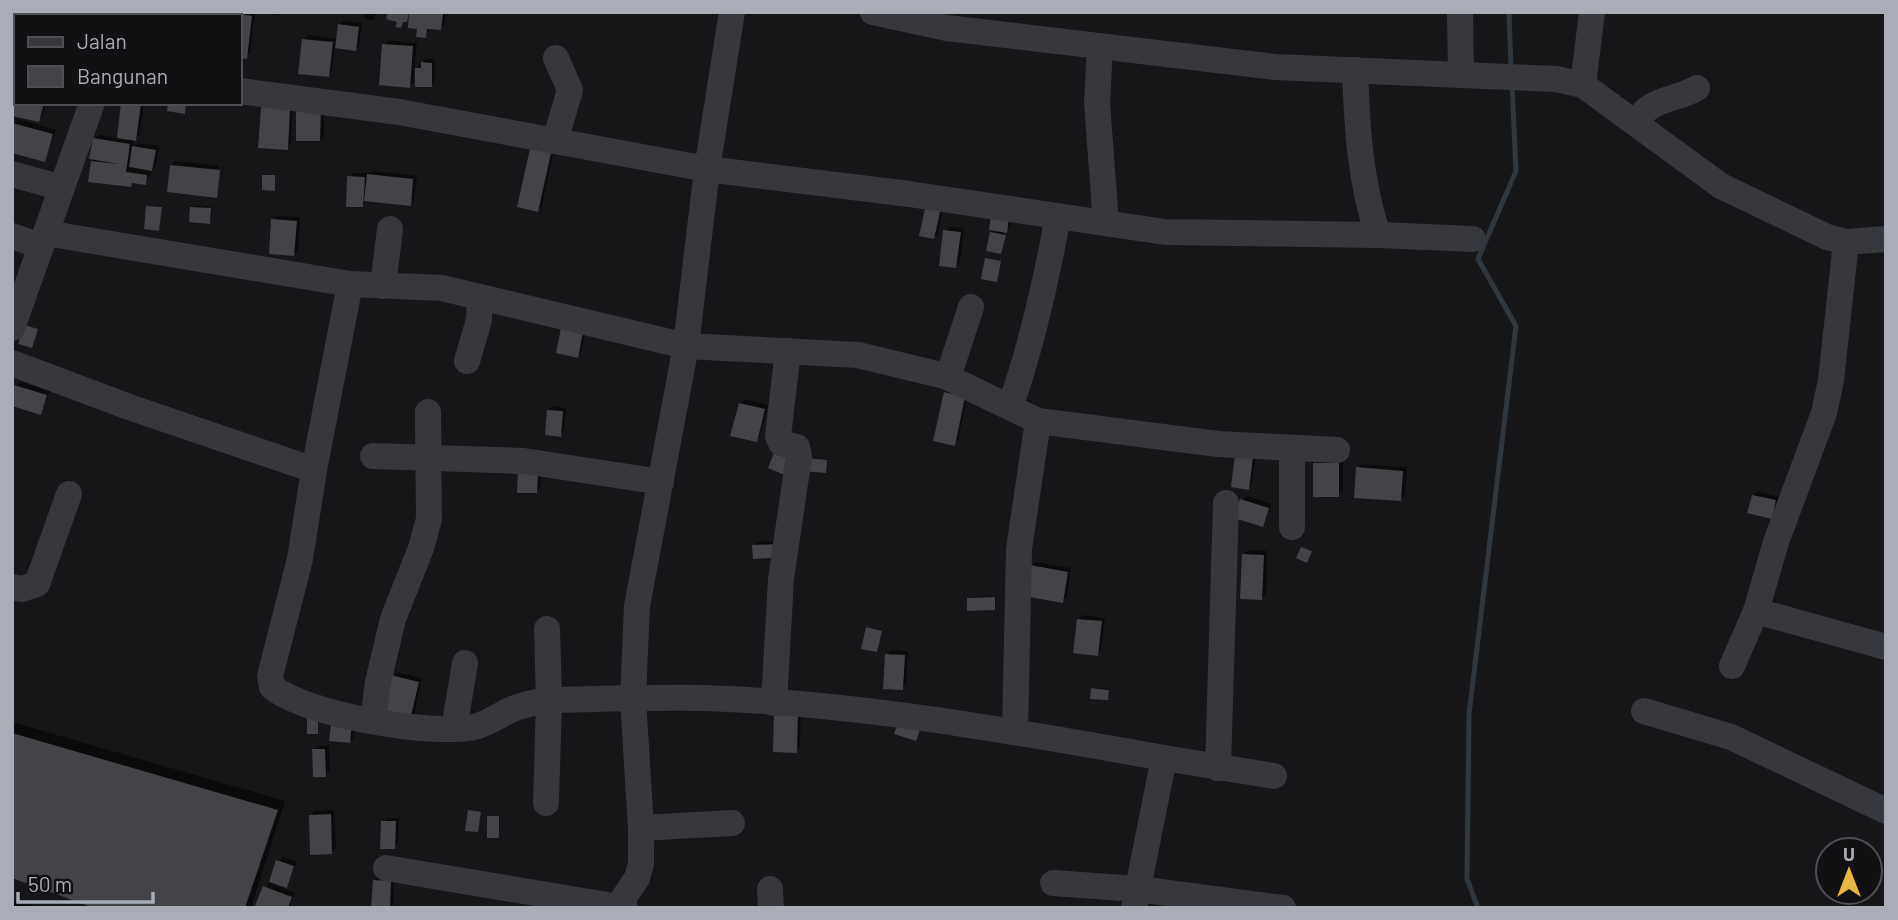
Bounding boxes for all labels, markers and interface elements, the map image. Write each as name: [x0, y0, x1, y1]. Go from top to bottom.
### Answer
legend: [14, 14, 242, 105]
text: Jalan: [77, 28, 127, 53]
text: Bangunan: [77, 63, 168, 88]
north arrow: [1814, 836, 1884, 906]
text: U: [1843, 842, 1855, 865]
scale bar: [18, 860, 152, 904]
text: 50 m: [28, 871, 72, 896]

